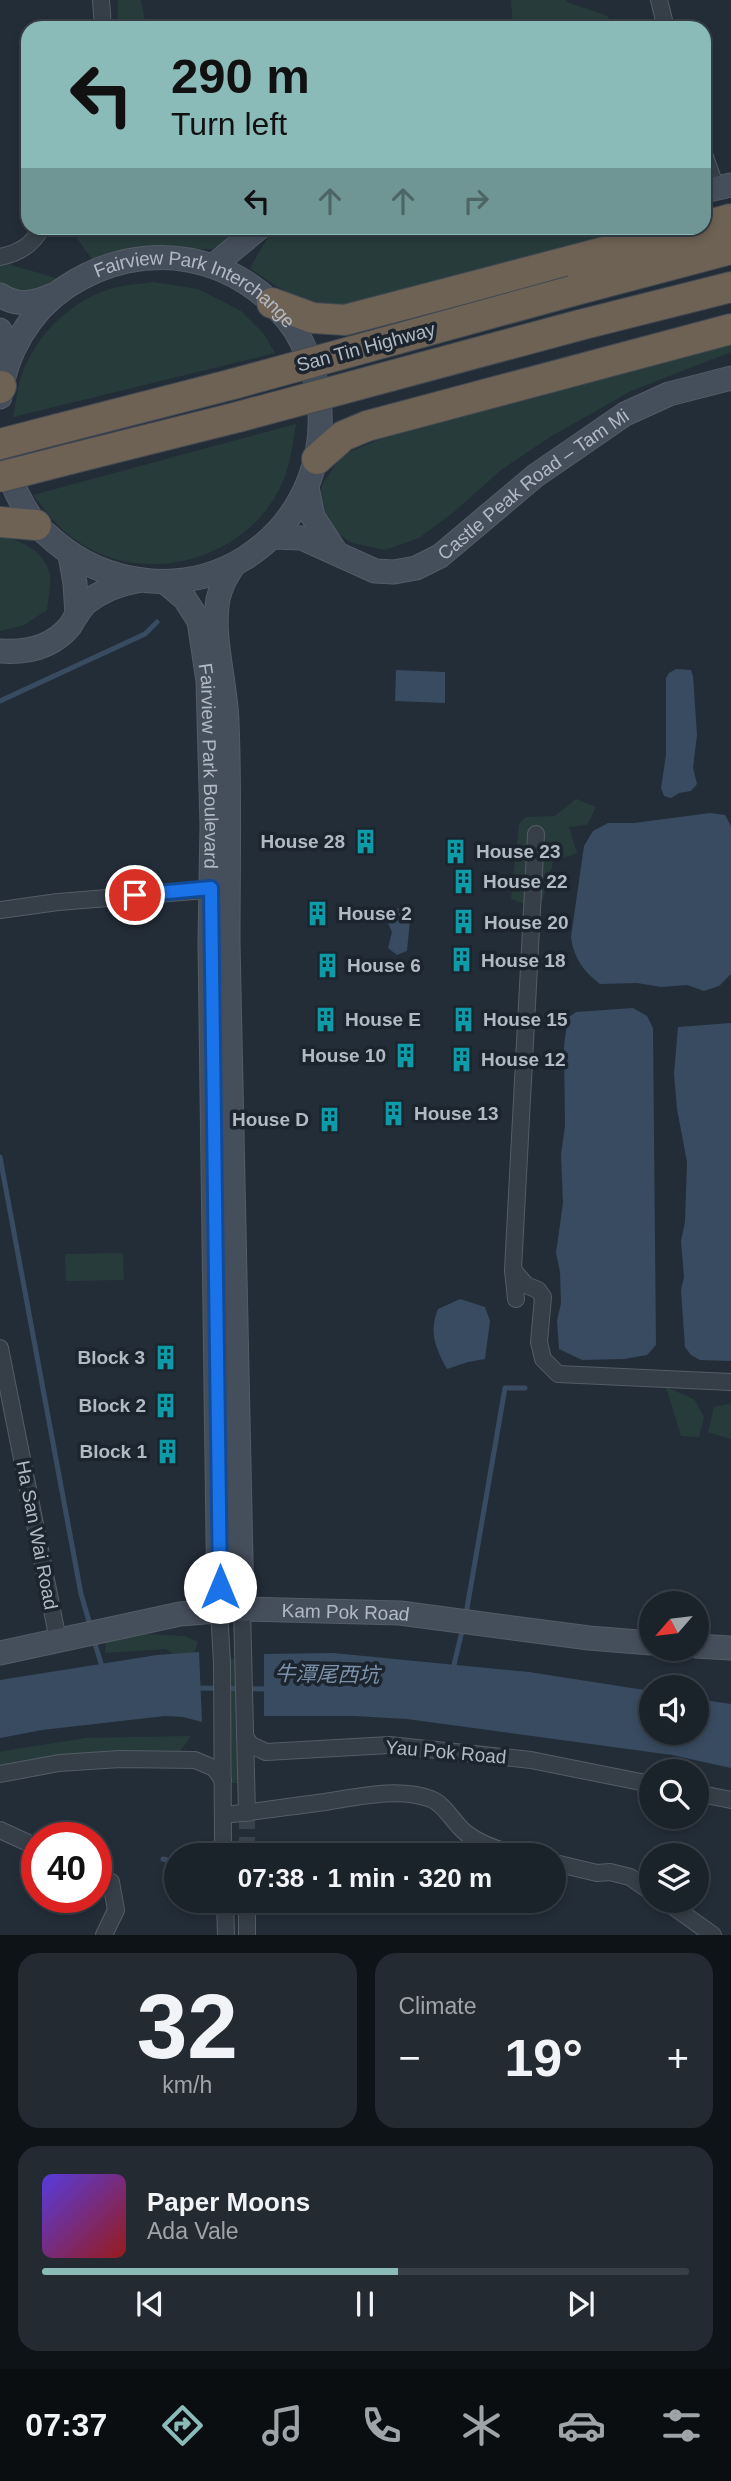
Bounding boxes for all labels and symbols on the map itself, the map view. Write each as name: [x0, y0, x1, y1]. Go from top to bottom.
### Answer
street label: Fairview Park Interchange: [91, 247, 300, 332]
street label: San Tin Highway: [294, 318, 438, 376]
street label: Castle Peak Road – Tam Mi: [433, 404, 632, 564]
street label: Fairview Park Boulevard: [195, 662, 223, 869]
building icon: House 28: [351, 827, 379, 855]
place label: House 28: [261, 831, 345, 852]
building icon: House 23: [442, 837, 470, 865]
place label: House 23: [476, 841, 560, 862]
pin: [105, 865, 165, 925]
building icon: House 22: [449, 867, 477, 895]
place label: House 22: [483, 871, 567, 892]
building icon: House 2: [304, 899, 332, 927]
place label: House 2: [338, 903, 412, 924]
building icon: House 20: [450, 908, 478, 936]
place label: House 20: [484, 912, 568, 933]
building icon: House 18: [447, 946, 475, 974]
place label: House 18: [481, 950, 565, 971]
building icon: House 6: [313, 951, 341, 979]
place label: House 6: [347, 955, 421, 976]
building icon: House E: [311, 1005, 339, 1033]
building icon: House 15: [449, 1005, 477, 1033]
place label: House E: [345, 1009, 421, 1030]
place label: House 15: [483, 1009, 568, 1030]
building icon: House 10: [392, 1041, 420, 1069]
place label: House 10: [302, 1045, 386, 1066]
building icon: House 12: [447, 1045, 475, 1073]
place label: House 12: [481, 1049, 565, 1070]
building icon: House 13: [380, 1099, 408, 1127]
place label: House 13: [414, 1103, 498, 1124]
building icon: House D: [315, 1105, 343, 1133]
place label: House D: [232, 1109, 309, 1130]
building icon: Block 3: [151, 1343, 179, 1371]
place label: Block 3: [77, 1347, 145, 1368]
building icon: Block 2: [152, 1391, 180, 1419]
place label: Block 2: [78, 1395, 146, 1416]
building icon: Block 1: [153, 1437, 181, 1465]
place label: Block 1: [79, 1441, 147, 1462]
street label: Ha San Wai Road: [12, 1459, 62, 1611]
position arrow: [183, 1550, 257, 1624]
north arrow: [639, 1591, 709, 1661]
street label: Kam Pok Road: [281, 1600, 411, 1625]
water label: 牛潭尾西坑: [274, 1662, 383, 1686]
street label: Yau Pok Road: [385, 1736, 507, 1768]
speed limit sign: 40: [21, 1822, 112, 1913]

